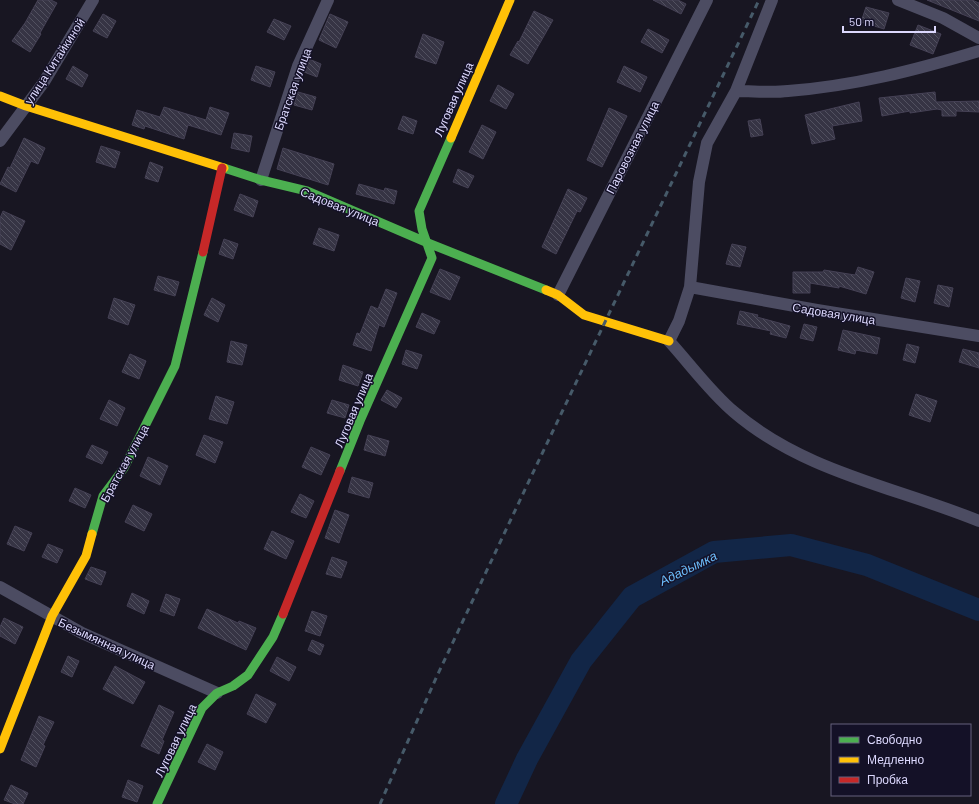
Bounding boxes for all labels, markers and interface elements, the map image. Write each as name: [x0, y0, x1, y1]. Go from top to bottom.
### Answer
scale bar: [843, 8, 935, 34]
text: 50 m: [849, 14, 874, 28]
street label: улица Китайкиной: [21, 15, 88, 107]
street label: Братская улица: [271, 46, 314, 132]
street label: Луговая улица: [430, 60, 477, 139]
street label: Паровозная улица: [603, 98, 662, 196]
street label: Садовая улица: [298, 184, 382, 229]
street label: Садовая улица: [791, 300, 877, 328]
street label: Луговая улица: [331, 370, 376, 450]
street label: Братская улица: [97, 422, 152, 505]
water label: Ададымка: [656, 547, 719, 589]
street label: Безымянная улица: [56, 614, 158, 673]
street label: Луговая улица: [151, 701, 200, 779]
legend: [831, 724, 971, 796]
text: Свободно: [867, 732, 922, 747]
text: Медленно: [867, 752, 924, 767]
text: Пробка: [867, 772, 908, 787]

